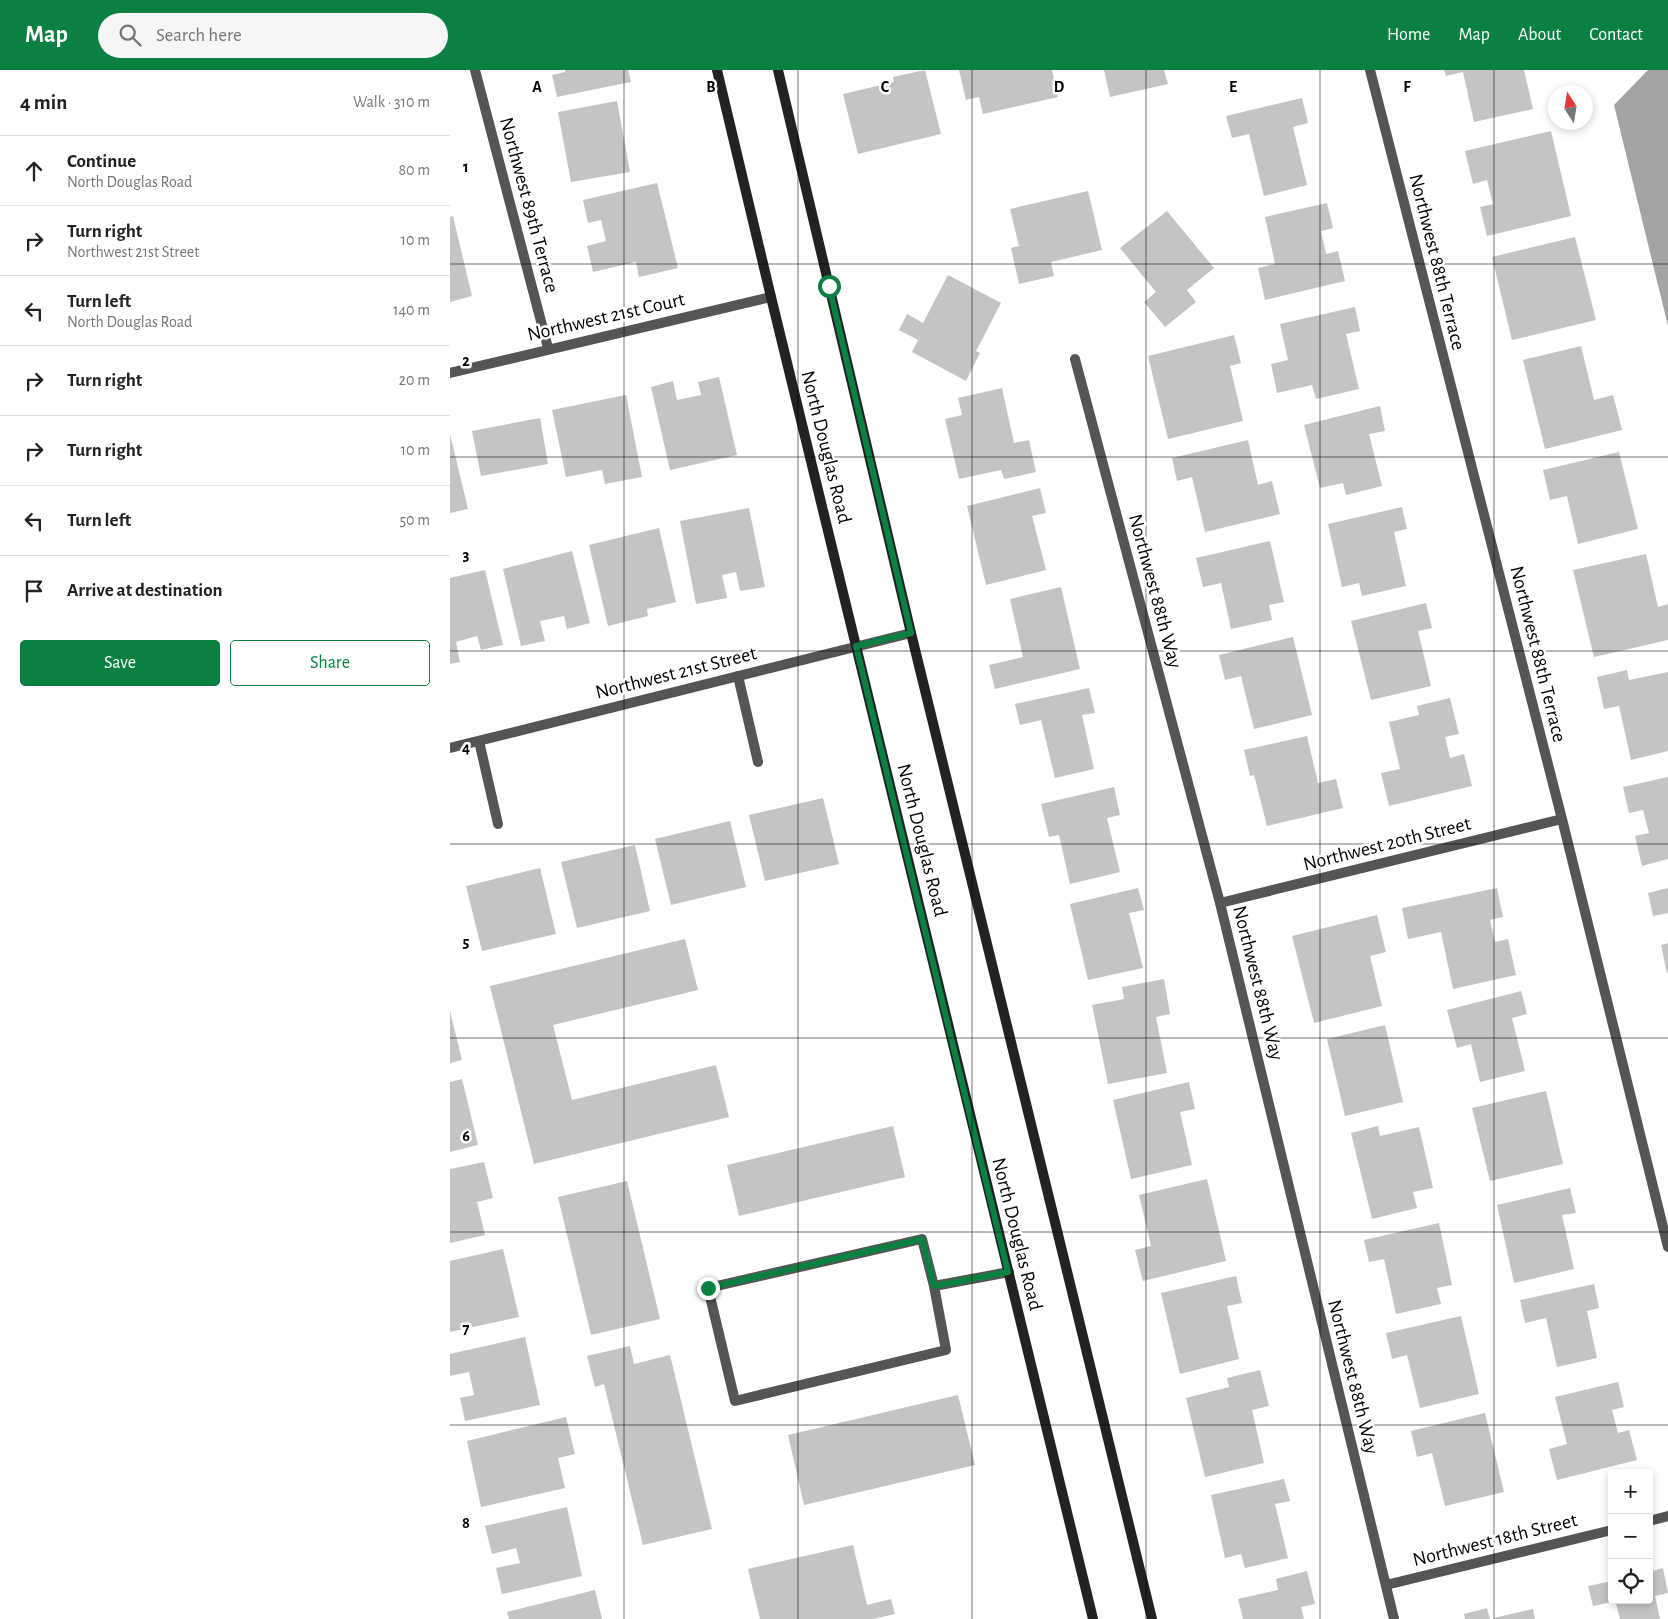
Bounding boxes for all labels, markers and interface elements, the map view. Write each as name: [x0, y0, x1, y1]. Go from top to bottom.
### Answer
search box: [98, 13, 448, 58]
icon: search: [116, 21, 144, 49]
text: Map: [25, 23, 68, 47]
text: Search here: [156, 26, 242, 45]
text: Home: [1387, 26, 1430, 44]
text: Map: [1458, 26, 1490, 44]
text: About: [1518, 26, 1561, 44]
text: Contact: [1589, 26, 1643, 44]
text: A: [532, 79, 542, 95]
text: B: [706, 79, 716, 95]
text: C: [881, 79, 890, 95]
text: D: [1054, 79, 1065, 95]
text: E: [1229, 79, 1237, 95]
text: F: [1403, 79, 1411, 95]
north arrow: [1548, 85, 1593, 130]
text: 4 min: [20, 92, 67, 113]
text: Walk · 310 m: [353, 94, 430, 110]
street label: Northwest 89th Terrace: [496, 115, 562, 295]
text: Continue: [67, 152, 136, 171]
icon: ahead: [20, 157, 48, 185]
text: 1: [463, 159, 469, 175]
text: 80 m: [399, 162, 430, 178]
street label: Northwest 88th Terrace: [1405, 172, 1469, 352]
text: North Douglas Road: [67, 174, 192, 190]
text: Turn right: [67, 222, 142, 241]
icon: right: [20, 227, 48, 255]
text: 10 m: [401, 232, 430, 248]
text: Northwest 21st Street: [67, 244, 199, 260]
route start: [818, 275, 841, 298]
street label: Northwest 21st Court: [525, 289, 687, 345]
text: Turn left: [67, 292, 131, 311]
icon: left: [20, 297, 48, 325]
text: 140 m: [393, 302, 430, 318]
text: North Douglas Road: [67, 314, 192, 330]
text: 2: [462, 353, 470, 369]
icon: right: [20, 367, 48, 395]
street label: North Douglas Road: [797, 369, 855, 525]
text: Turn right: [67, 371, 142, 390]
text: 20 m: [399, 372, 430, 388]
icon: right: [20, 437, 48, 465]
text: Turn right: [67, 441, 142, 460]
text: 10 m: [401, 442, 430, 458]
icon: left: [20, 507, 48, 535]
text: Turn left: [67, 511, 131, 530]
text: 50 m: [399, 512, 430, 528]
street label: Northwest 88th Way: [1125, 512, 1185, 671]
text: 3: [463, 547, 470, 563]
street label: Northwest 88th Terrace: [1506, 564, 1570, 744]
icon: arrive: [20, 577, 48, 605]
text: Arrive at destination: [67, 581, 223, 600]
button: Save: [20, 640, 220, 686]
button: Share: [230, 640, 430, 686]
street label: Northwest 21st Street: [593, 643, 759, 703]
text: 4: [462, 740, 470, 756]
street label: North Douglas Road: [893, 762, 951, 918]
street label: Northwest 20th Street: [1301, 813, 1473, 875]
street label: Northwest 88th Way: [1229, 904, 1287, 1063]
text: 5: [463, 934, 470, 950]
text: 6: [462, 1128, 470, 1144]
street label: North Douglas Road: [988, 1156, 1046, 1312]
route end: [697, 1277, 720, 1300]
street label: Northwest 88th Way: [1324, 1298, 1382, 1457]
text: 7: [463, 1321, 470, 1337]
map controls: [1608, 1469, 1653, 1604]
button: +: [1608, 1469, 1653, 1514]
street label: Northwest 18th Street: [1411, 1510, 1580, 1570]
button: −: [1608, 1514, 1653, 1559]
text: 8: [462, 1515, 470, 1531]
button: locate: [1608, 1559, 1653, 1604]

